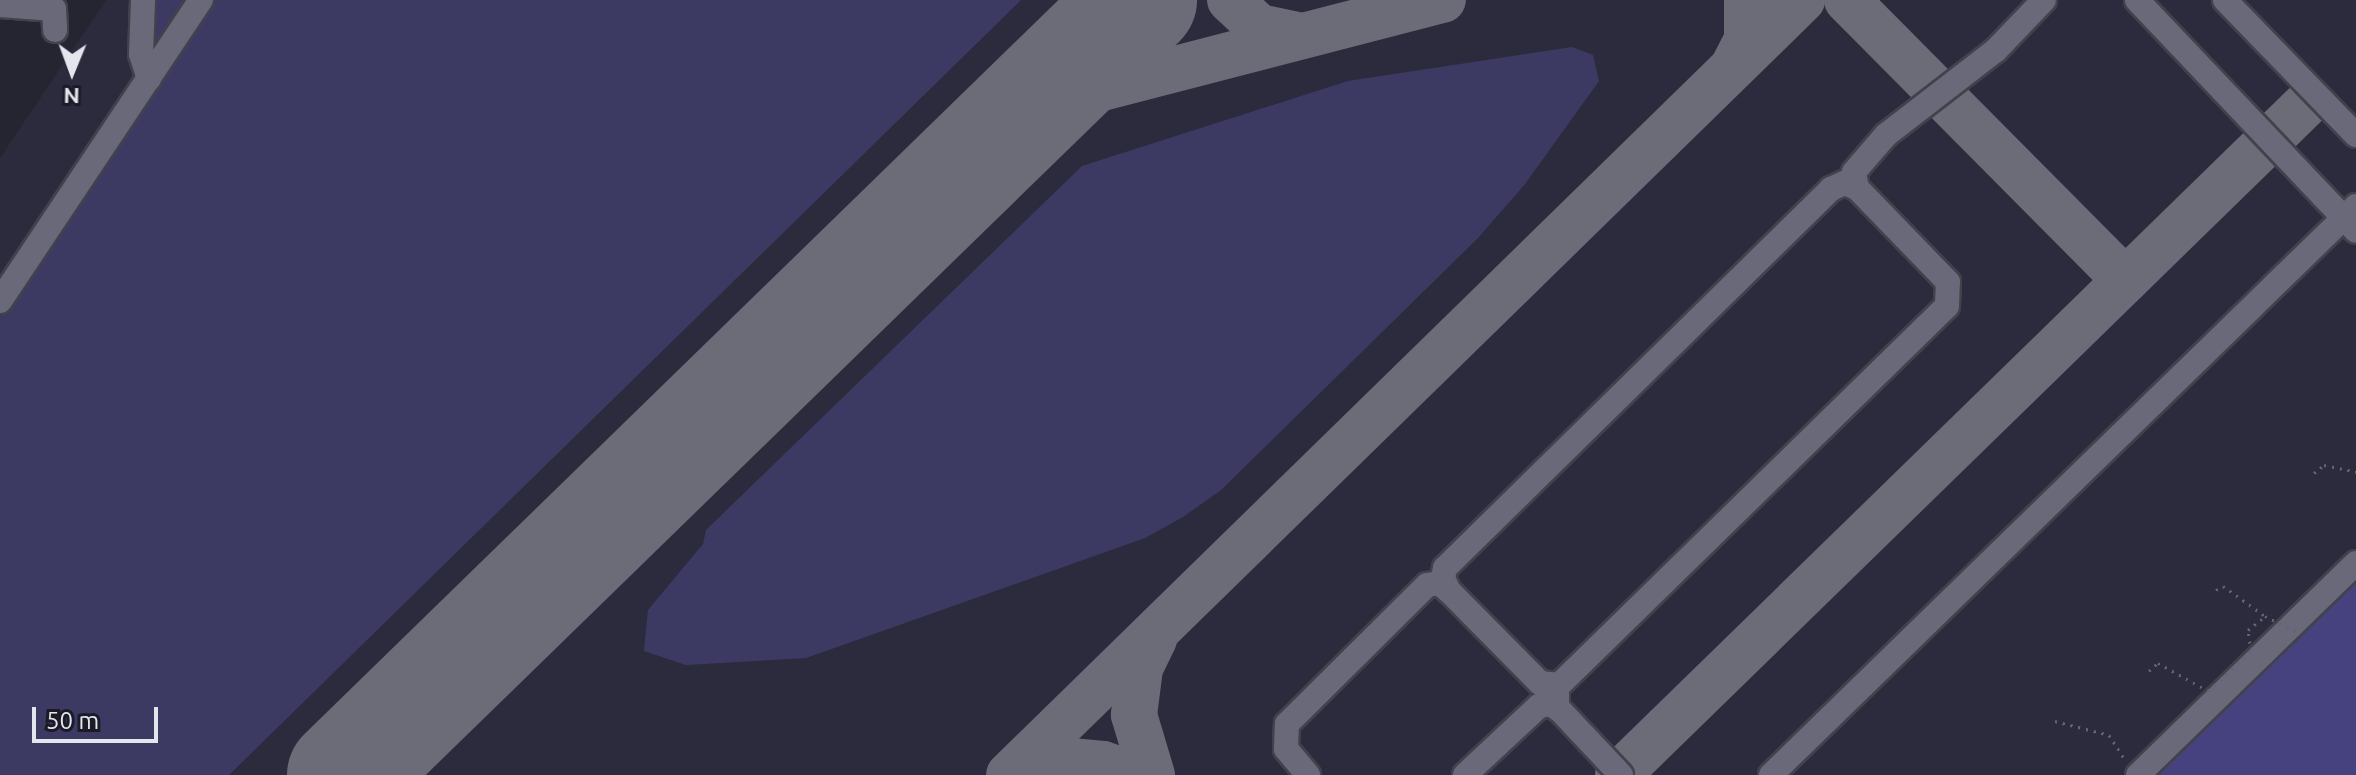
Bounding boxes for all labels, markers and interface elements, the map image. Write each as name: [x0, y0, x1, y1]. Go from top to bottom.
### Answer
north arrow: [32, 32, 112, 112]
text: N: [63, 84, 80, 109]
scale bar: [36, 691, 162, 741]
text: 50 m: [46, 707, 99, 734]

